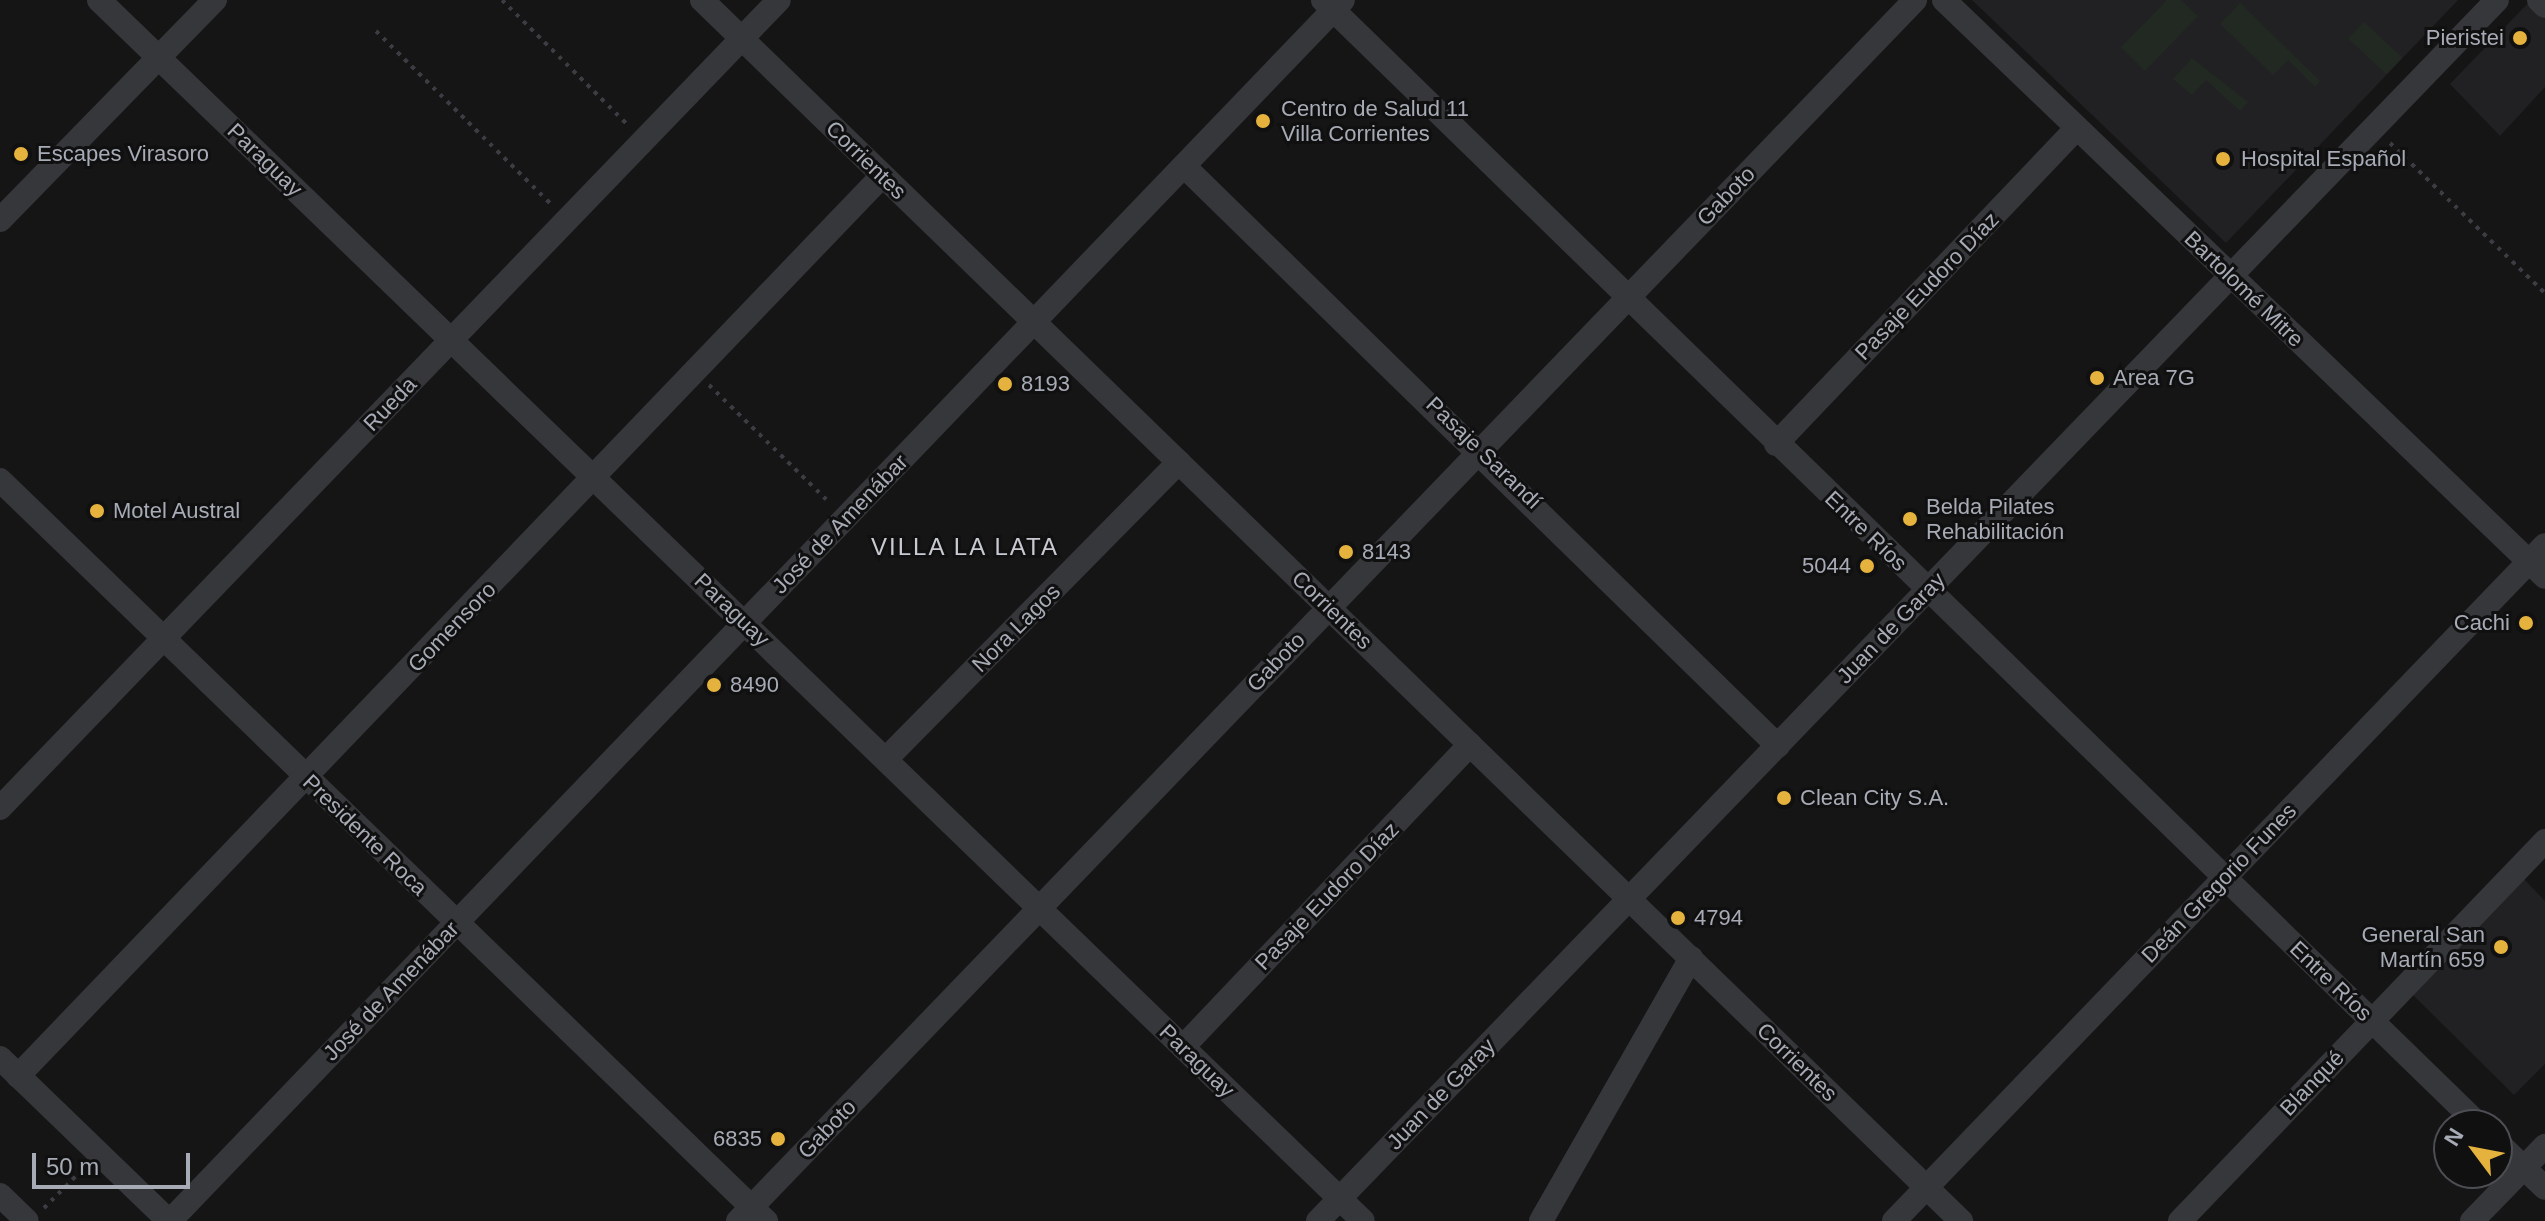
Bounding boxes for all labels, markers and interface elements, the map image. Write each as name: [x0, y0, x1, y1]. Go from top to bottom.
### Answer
place label: Pieristei: [2426, 25, 2504, 51]
marker: Pieristei: [2511, 29, 2529, 47]
place label: Centro de Salud 11 Villa Corrientes: [1281, 95, 1469, 146]
marker: Centro de Salud 11 Villa Corrientes: [1252, 110, 1274, 132]
street label: Corrientes: [820, 115, 912, 205]
street label: Paraguay: [222, 118, 308, 202]
place label: Escapes Virasoro: [37, 141, 209, 167]
marker: Escapes Virasoro: [12, 145, 30, 163]
place label: Hospital Español: [2241, 146, 2406, 172]
marker: Hospital Español: [2212, 148, 2234, 170]
street label: Gaboto: [1691, 161, 1761, 231]
street label: Pasaje Eudoro Díaz: [1850, 206, 2004, 366]
street label: Bartolomé Mitre: [2179, 226, 2309, 352]
place label: Area 7G: [2113, 365, 2195, 391]
marker: Area 7G: [2088, 369, 2106, 387]
place label: 8193: [1021, 371, 1070, 397]
street label: Rueda: [358, 372, 422, 436]
marker: 8193: [996, 375, 1014, 393]
street label: Pasaje Sarandí: [1421, 391, 1547, 515]
street label: José de Amenábar: [766, 448, 914, 600]
street label: Entre Ríos: [1819, 485, 1913, 577]
place label: Belda Pilates Rehabilitación: [1926, 493, 2064, 544]
place label: Motel Austral: [113, 498, 241, 524]
marker: Motel Austral: [88, 502, 106, 520]
marker: Belda Pilates Rehabilitación: [1901, 510, 1919, 528]
district label: VILLA LA LATA: [870, 533, 1060, 561]
place label: 8143: [1362, 539, 1411, 565]
marker: 8143: [1337, 543, 1355, 561]
place label: 5044: [1802, 553, 1851, 579]
marker: 5044: [1858, 557, 1876, 575]
street label: Corrientes: [1286, 565, 1378, 655]
street label: Juan de Garay: [1831, 567, 1951, 689]
street label: Paraguay: [689, 568, 775, 652]
street label: Gomensoro: [403, 576, 501, 678]
street label: Nora Lagos: [966, 578, 1066, 678]
place label: Cachi: [2454, 610, 2510, 636]
marker: Cachi: [2517, 614, 2535, 632]
street label: Gaboto: [1241, 627, 1311, 697]
place label: 8490: [730, 672, 779, 698]
marker: 8490: [705, 676, 723, 694]
street label: Presidente Roca: [297, 769, 433, 901]
place label: Clean City S.A.: [1800, 785, 1949, 811]
marker: Clean City S.A.: [1775, 789, 1793, 807]
street label: Deán Gregorio Funes: [2136, 798, 2302, 968]
street label: Pasaje Eudoro Díaz: [1250, 816, 1404, 976]
place label: 4794: [1694, 905, 1743, 931]
marker: 4794: [1669, 909, 1687, 927]
street label: José de Amenábar: [317, 915, 465, 1067]
place label: General San Martín 659: [2361, 921, 2485, 972]
street label: Entre Ríos: [2284, 935, 2378, 1027]
marker: General San Martín 659: [2492, 938, 2510, 956]
street label: Corrientes: [1751, 1017, 1843, 1107]
street label: Paraguay: [1154, 1019, 1240, 1103]
street label: Juan de Garay: [1381, 1033, 1501, 1155]
street label: Blanqué: [2274, 1045, 2350, 1121]
street label: Gaboto: [792, 1094, 862, 1164]
north arrow: [2433, 1109, 2513, 1189]
text: N: [2439, 1124, 2469, 1150]
place label: 6835: [713, 1126, 762, 1152]
marker: 6835: [769, 1130, 787, 1148]
scale bar: [36, 1137, 194, 1187]
text: 50 m: [46, 1153, 99, 1180]

